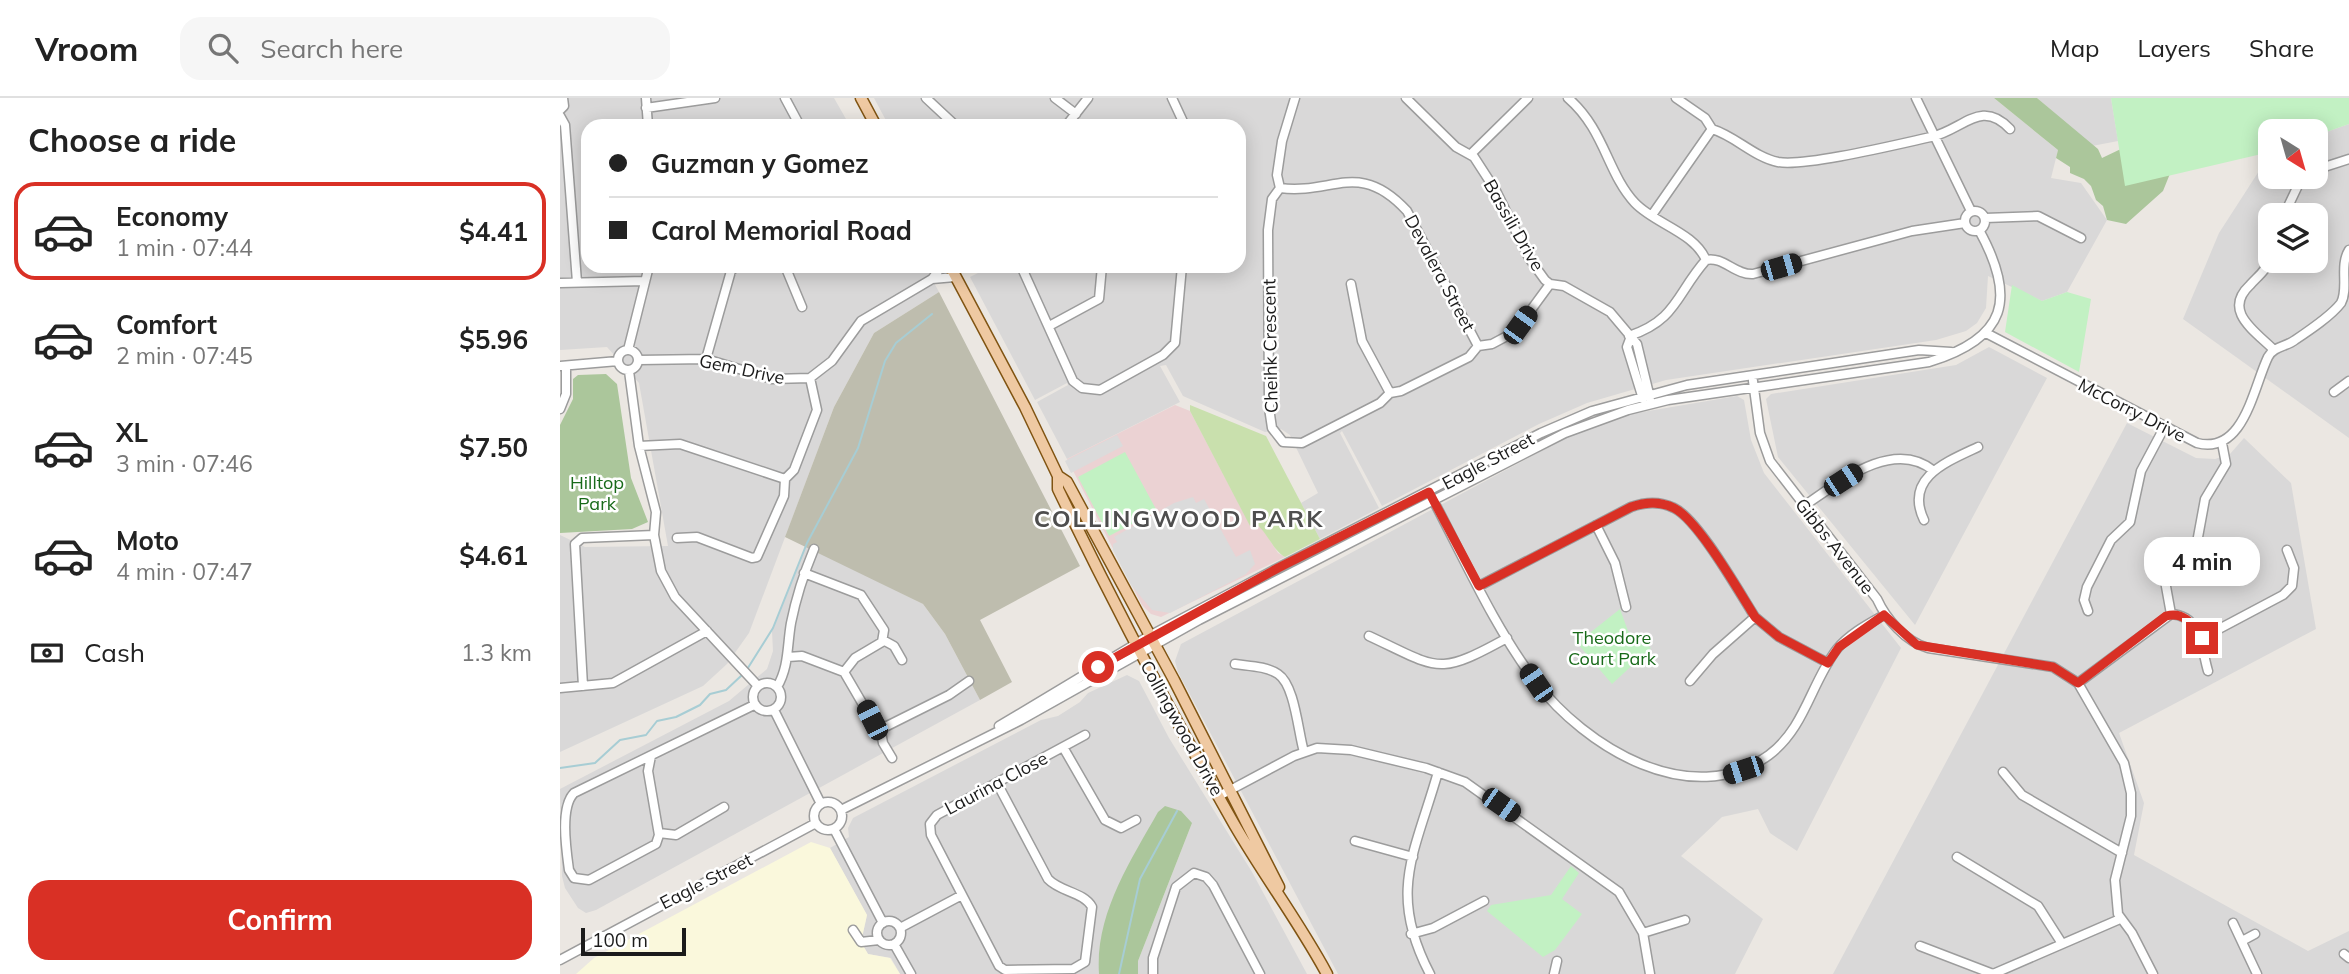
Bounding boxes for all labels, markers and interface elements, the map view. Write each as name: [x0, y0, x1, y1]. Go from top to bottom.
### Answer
search box: [180, 17, 670, 80]
text: Vroom: [35, 28, 138, 69]
icon: search: [204, 29, 242, 67]
text: Search here: [260, 32, 403, 65]
text: Map: [2050, 33, 2099, 63]
text: Layers: [2137, 33, 2211, 63]
text: Share: [2249, 33, 2314, 63]
north arrow: [2258, 119, 2328, 189]
map controls: [2258, 119, 2328, 273]
text: Choose a ride: [28, 120, 236, 160]
text: Guzman y Gomez: [651, 147, 869, 180]
street label: Bassili Drive: [1479, 175, 1549, 275]
icon: car: [32, 200, 95, 263]
text: Economy: [116, 200, 228, 233]
button: layers: [2258, 203, 2328, 273]
street label: Devalera Street: [1400, 211, 1480, 335]
text: Carol Memorial Road: [651, 214, 912, 247]
text: $4.41: [459, 215, 528, 248]
text: 1 min · 07:44: [116, 233, 253, 262]
car: [1758, 251, 1805, 283]
street label: Cheihk Crescent: [1257, 279, 1283, 413]
car: [1500, 302, 1541, 348]
icon: car: [32, 308, 95, 371]
text: Comfort: [116, 308, 217, 341]
text: $5.96: [459, 323, 528, 356]
text: 2 min · 07:45: [116, 341, 253, 370]
street label: Gem Drive: [697, 349, 787, 389]
street label: McCorry Drive: [2074, 373, 2190, 447]
icon: car: [32, 416, 95, 479]
text: XL: [116, 416, 148, 449]
street label: Eagle Street: [1438, 427, 1538, 495]
text: $7.50: [459, 431, 528, 464]
text: 3 min · 07:46: [116, 449, 253, 478]
car: [1820, 460, 1867, 500]
park label: Hilltop Park: [570, 471, 624, 515]
street label: Gibbs Avenue: [1790, 493, 1880, 599]
district label: COLLINGWOOD PARK: [1034, 503, 1324, 533]
icon: car: [32, 524, 95, 587]
text: Moto: [116, 524, 179, 557]
callout: 4 min: [2144, 536, 2260, 586]
text: $4.61: [459, 539, 528, 572]
text: 4 min: [2172, 547, 2232, 576]
text: 4 min · 07:47: [116, 557, 253, 586]
route end: [2186, 622, 2218, 654]
park label: Theodore Court Park: [1568, 626, 1657, 670]
icon: cash: [28, 634, 66, 672]
text: Cash: [84, 636, 145, 669]
text: 1.3 km: [461, 638, 532, 667]
route start: [1082, 651, 1114, 683]
street label: Collingwood Drive: [1135, 656, 1229, 800]
car: [1516, 660, 1557, 706]
car: [854, 697, 891, 743]
street label: Laurina Close: [941, 746, 1051, 820]
car: [1720, 754, 1767, 786]
car: [1478, 784, 1525, 826]
street label: Eagle Street: [656, 848, 756, 914]
button: Confirm: [28, 880, 532, 960]
scale bar: [581, 925, 686, 957]
text: 100 m: [592, 928, 648, 952]

